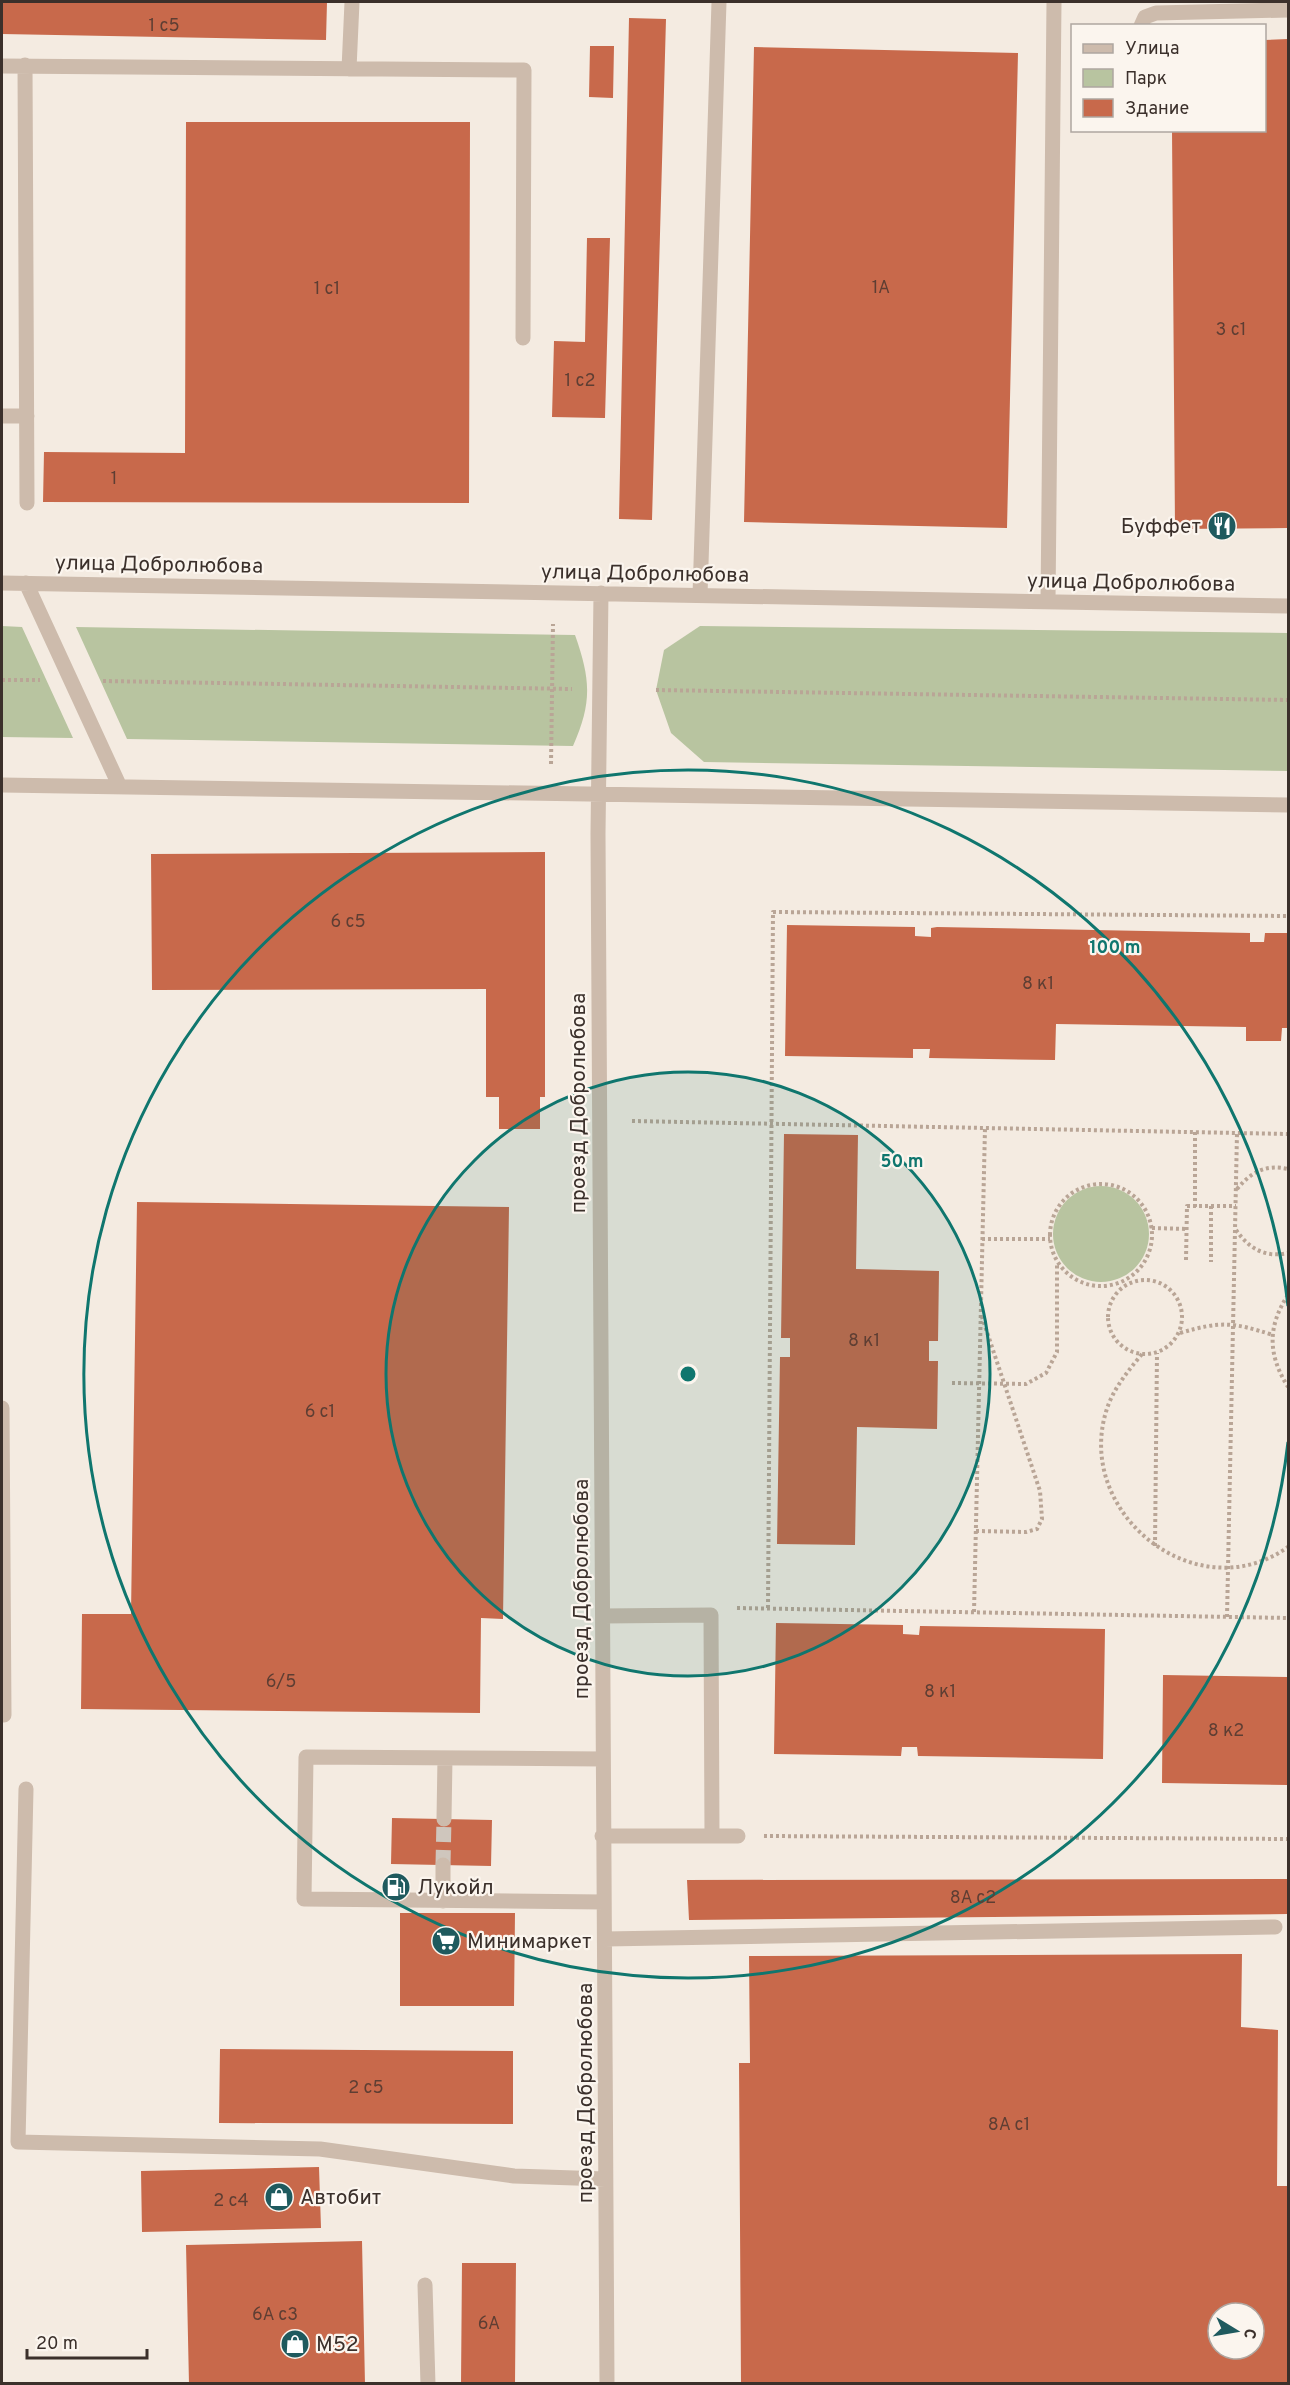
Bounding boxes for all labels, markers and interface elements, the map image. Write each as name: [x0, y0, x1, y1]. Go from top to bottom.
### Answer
house number: 1 с5: [148, 15, 180, 38]
legend: [1071, 24, 1266, 132]
text: Улица: [1125, 38, 1179, 61]
text: Парк: [1125, 68, 1167, 91]
text: Здание: [1125, 98, 1189, 121]
house number: 1А: [872, 277, 890, 300]
house number: 1 с1: [314, 278, 340, 301]
house number: 3 с1: [1216, 319, 1246, 342]
house number: 1 с2: [565, 370, 595, 393]
house number: 1: [111, 468, 117, 491]
restaurant icon: Буффет: [1206, 510, 1238, 542]
place label: Буффет: [1121, 514, 1201, 541]
street label: улица Добролюбова: [55, 550, 263, 581]
street label: улица Добролюбова: [541, 559, 749, 590]
street label: улица Добролюбова: [1027, 568, 1235, 599]
house number: 6 с5: [330, 911, 366, 934]
text: 100 m: [1089, 937, 1141, 960]
house number: 8 к1: [1022, 973, 1054, 996]
street label: проезд Добролюбова: [566, 993, 593, 1213]
text: 50 m: [880, 1151, 924, 1174]
house number: 8 к1: [848, 1330, 880, 1353]
centre of rings: [678, 1364, 698, 1384]
house number: 6 с1: [305, 1401, 335, 1424]
street label: проезд Добролюбова: [569, 1479, 596, 1699]
house number: 6/5: [266, 1671, 296, 1694]
house number: 8 к1: [924, 1681, 956, 1704]
house number: 8 к2: [1208, 1720, 1244, 1743]
fuel station icon: Лукойл: [380, 1871, 412, 1903]
place label: Лукойл: [417, 1875, 494, 1902]
house number: 8А с2: [950, 1887, 996, 1910]
supermarket icon: Минимаркет: [430, 1925, 462, 1957]
place label: Минимаркет: [467, 1929, 591, 1956]
street label: проезд Добролюбова: [573, 1983, 600, 2203]
house number: 2 с5: [348, 2077, 384, 2100]
house number: 8А с1: [988, 2114, 1030, 2137]
shop icon: Автобит: [263, 2181, 295, 2213]
place label: Автобит: [300, 2185, 381, 2212]
house number: 2 с4: [213, 2190, 249, 2213]
north arrow: [1206, 2301, 1266, 2361]
house number: 6А с3: [252, 2304, 298, 2327]
house number: 6А: [478, 2313, 500, 2336]
scale bar: [27, 2322, 147, 2360]
text: С: [1238, 2327, 1260, 2340]
shop icon: M52: [279, 2328, 311, 2360]
place label: M52: [316, 2332, 359, 2359]
text: 20 m: [36, 2333, 78, 2356]

